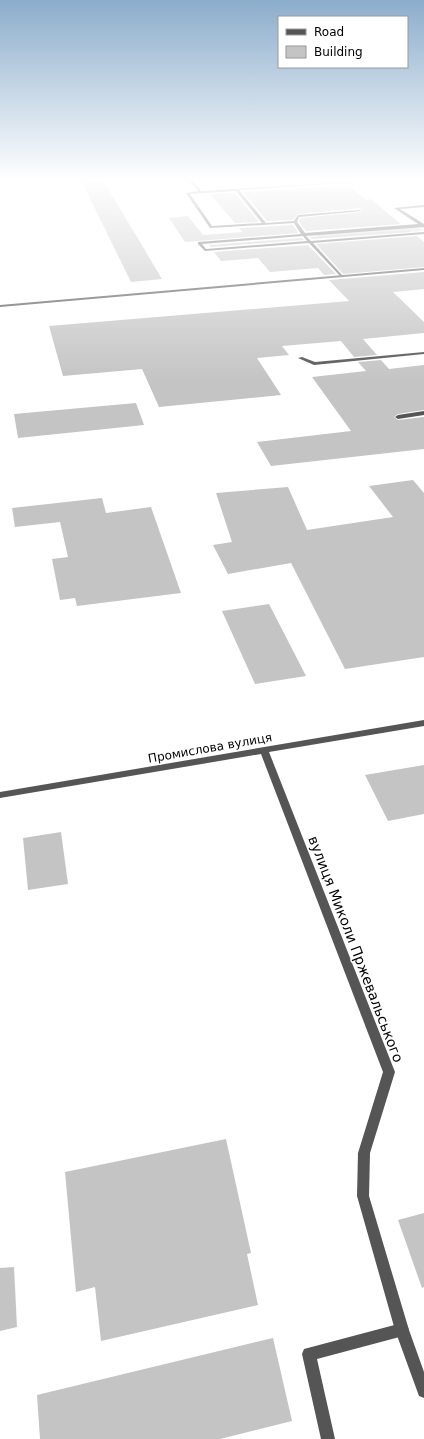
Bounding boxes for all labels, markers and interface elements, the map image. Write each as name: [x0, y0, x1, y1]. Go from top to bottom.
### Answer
legend: [278, 16, 408, 68]
text: Road: [314, 25, 344, 39]
text: Building: [314, 45, 363, 59]
street label: Промислова вулиця: [147, 730, 273, 766]
street label: вулиця Миколи Пржевальського: [305, 834, 407, 1064]

